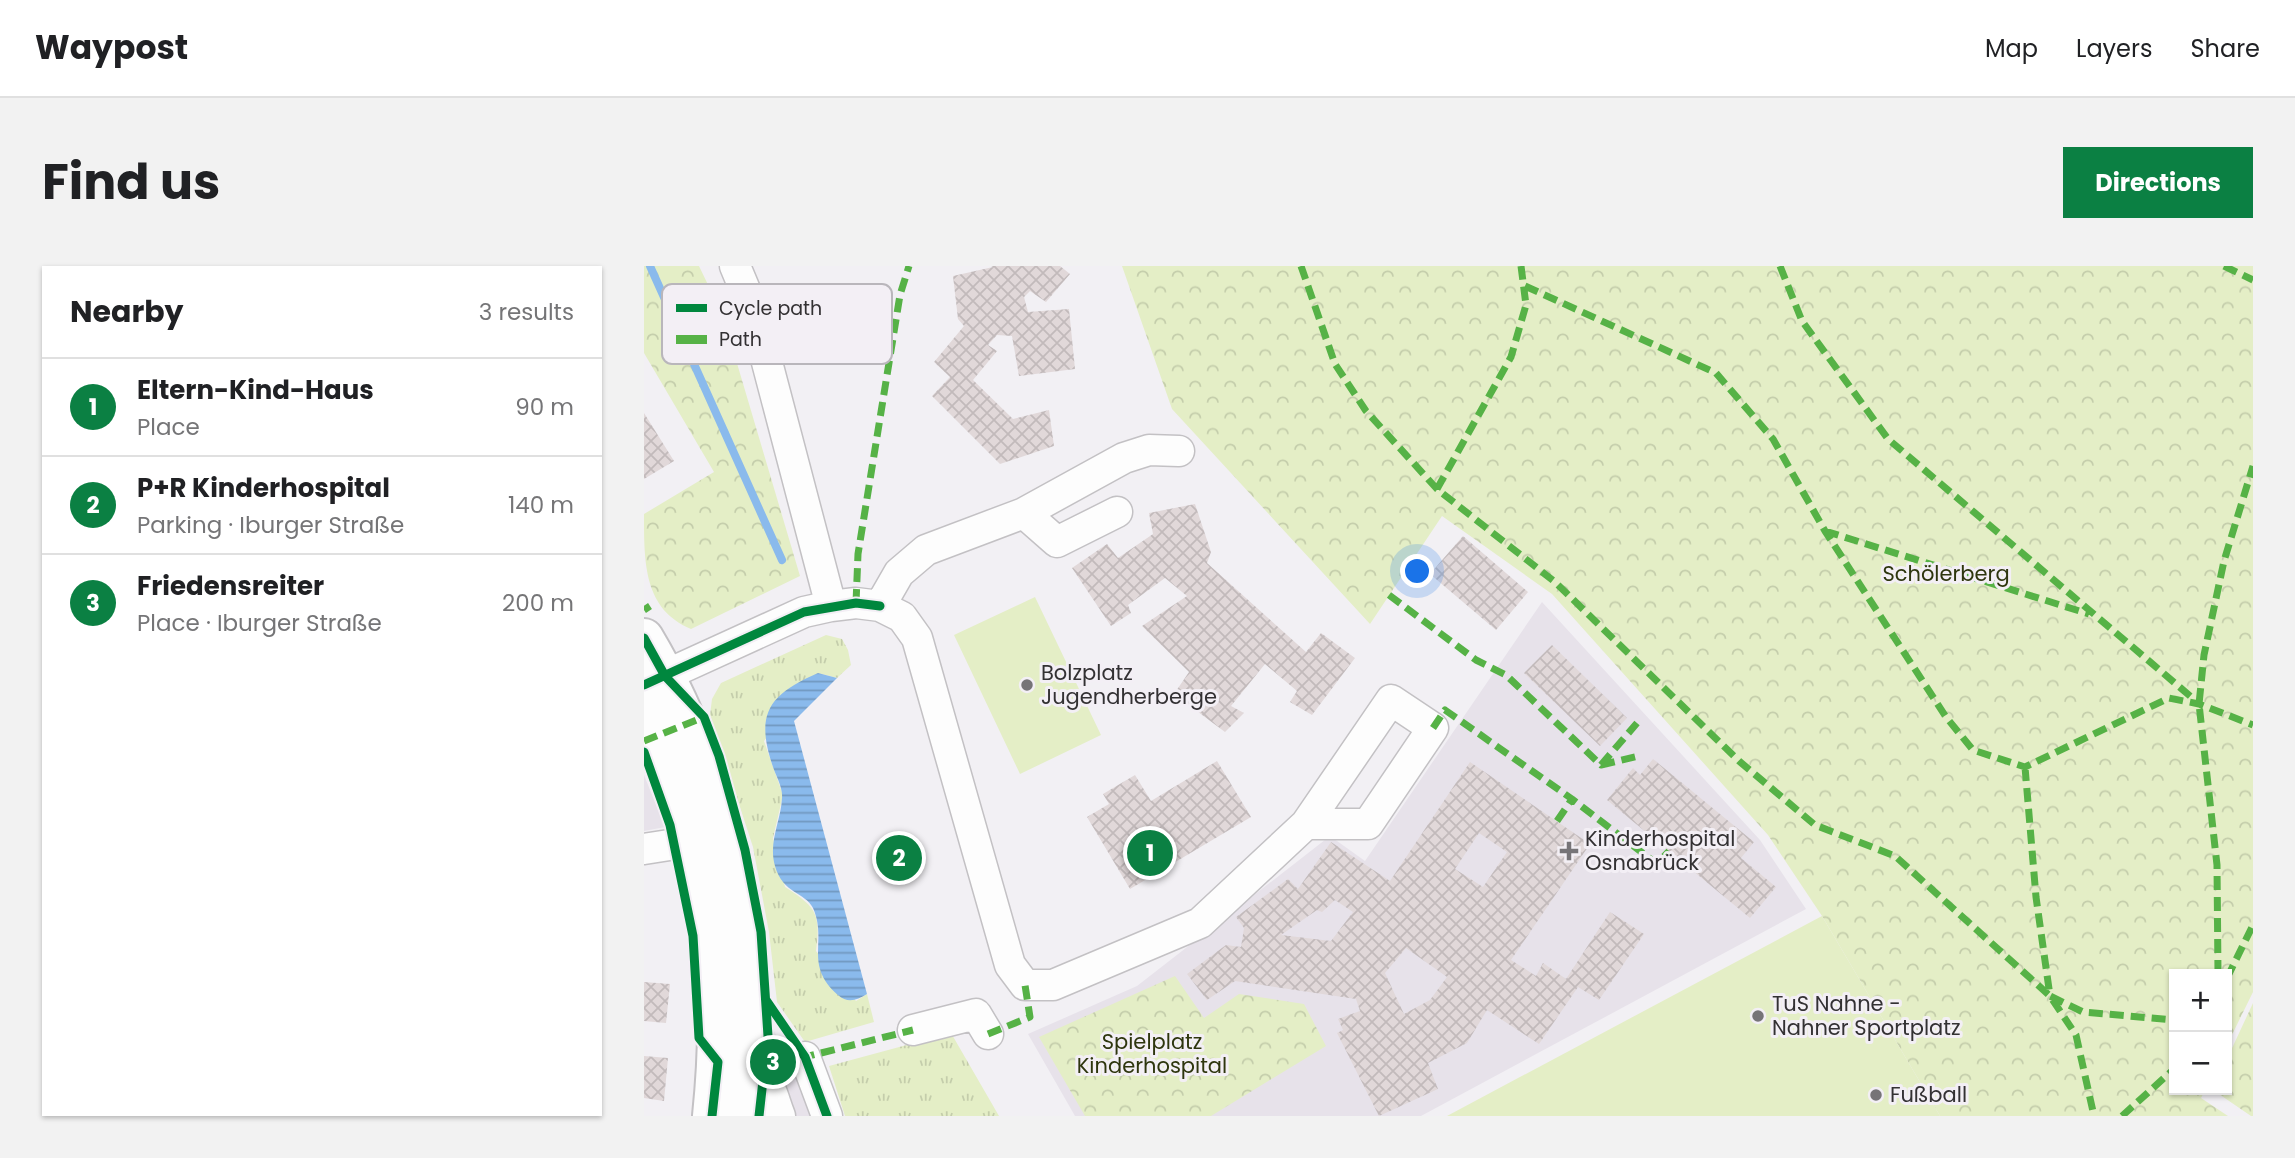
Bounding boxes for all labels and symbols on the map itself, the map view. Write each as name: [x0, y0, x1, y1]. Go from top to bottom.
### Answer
legend: [662, 284, 892, 364]
text: Cycle path: [719, 295, 822, 322]
text: Path: [719, 326, 762, 353]
your location: [1400, 554, 1434, 588]
park label: Schölerberg: [1882, 559, 2010, 588]
place label: Bolzplatz Jugendherberge: [1041, 658, 1217, 711]
marker: Bolzplatz Jugendherberge: [1019, 677, 1035, 693]
place label: Kinderhospital Osnabrück: [1585, 824, 1735, 877]
pin: 1: [1127, 827, 1173, 879]
pin: 2: [876, 832, 922, 884]
marker: Kinderhospital Osnabrück: [1559, 841, 1579, 861]
place label: TuS Nahne - Nahner Sportplatz: [1772, 989, 1961, 1042]
marker: TuS Nahne - Nahner Sportplatz: [1750, 1008, 1766, 1024]
park label: Spielplatz Kinderhospital: [1077, 1027, 1227, 1080]
pin: 3: [750, 1036, 796, 1088]
place label: Fußball: [1890, 1080, 1967, 1109]
marker: Fußball: [1868, 1087, 1884, 1103]

